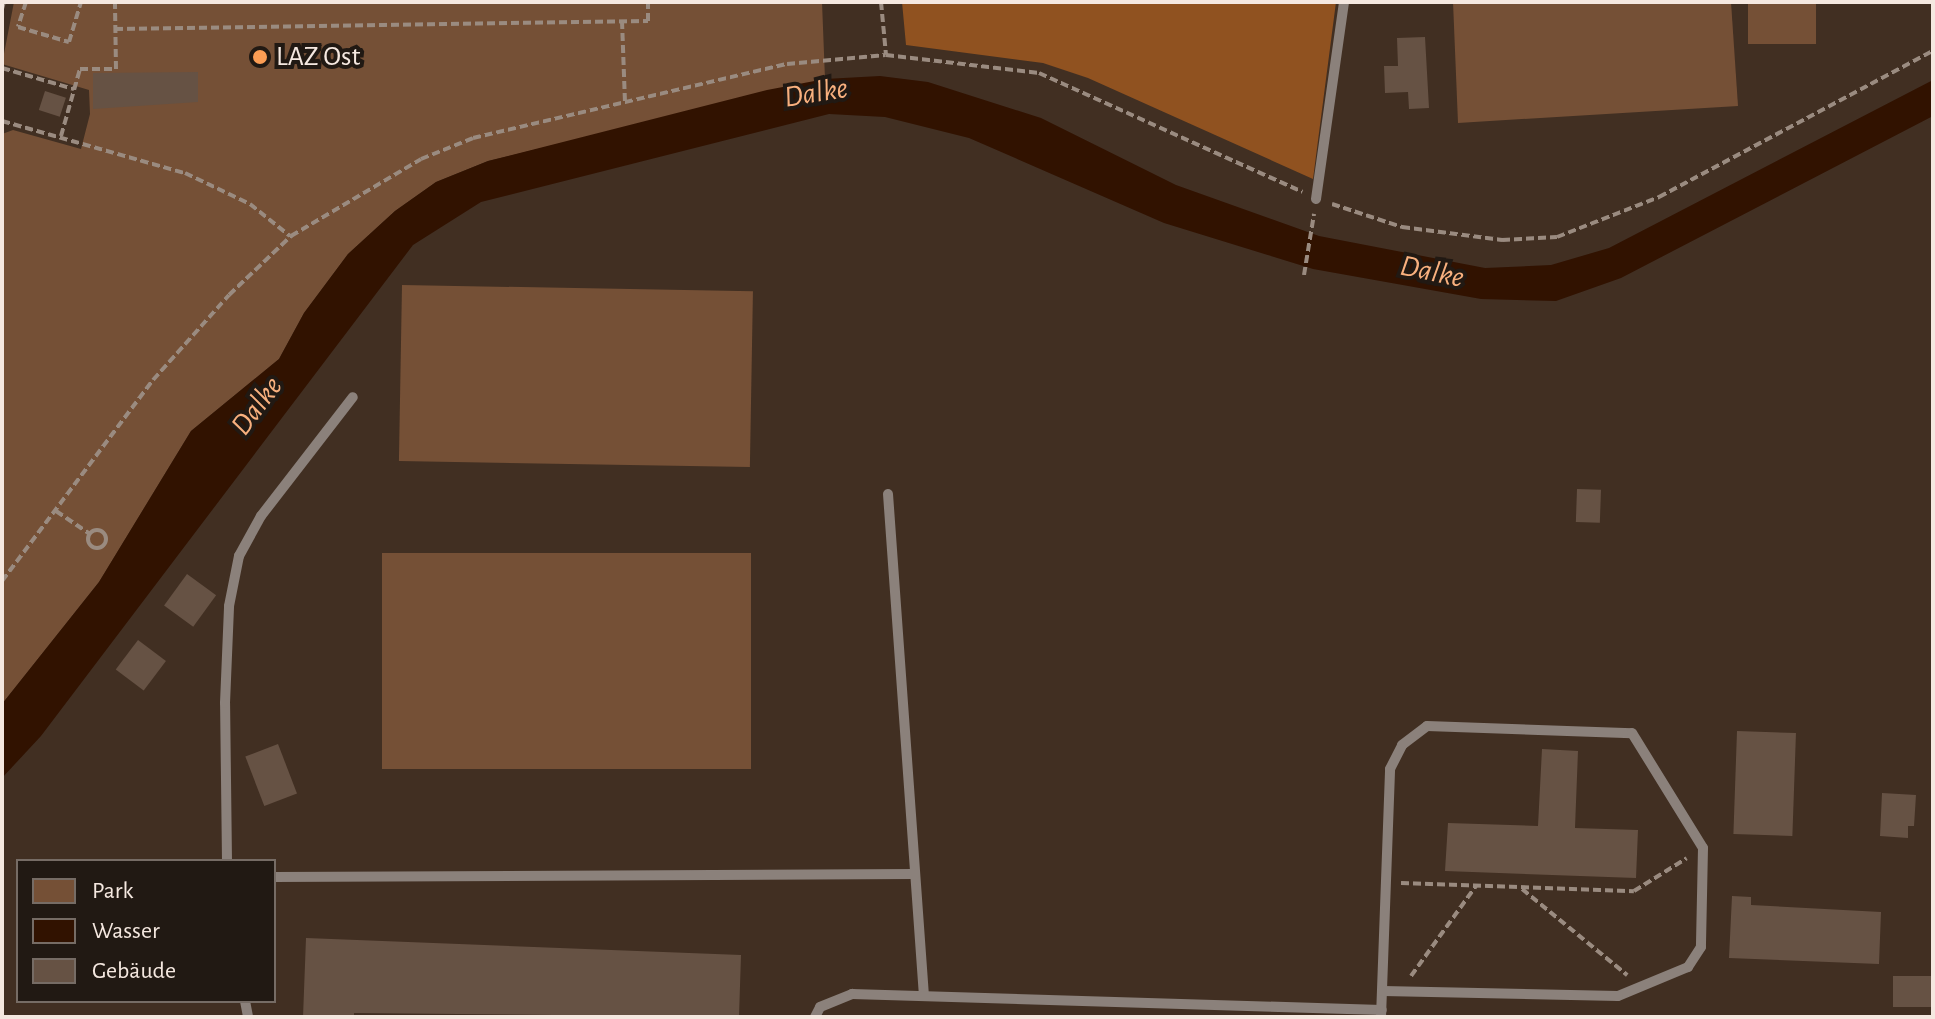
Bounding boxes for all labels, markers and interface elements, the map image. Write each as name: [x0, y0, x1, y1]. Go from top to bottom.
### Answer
place label: LAZ Ost: [276, 40, 360, 74]
marker: LAZ Ost: [251, 48, 269, 66]
water label: Dalke: [782, 70, 850, 116]
water label: Dalke: [1397, 248, 1467, 296]
water label: Dalke: [223, 370, 291, 442]
legend: [16, 859, 276, 1003]
text: Park: [92, 879, 133, 903]
text: Wasser: [92, 919, 160, 943]
text: Gebäude: [92, 959, 176, 983]

